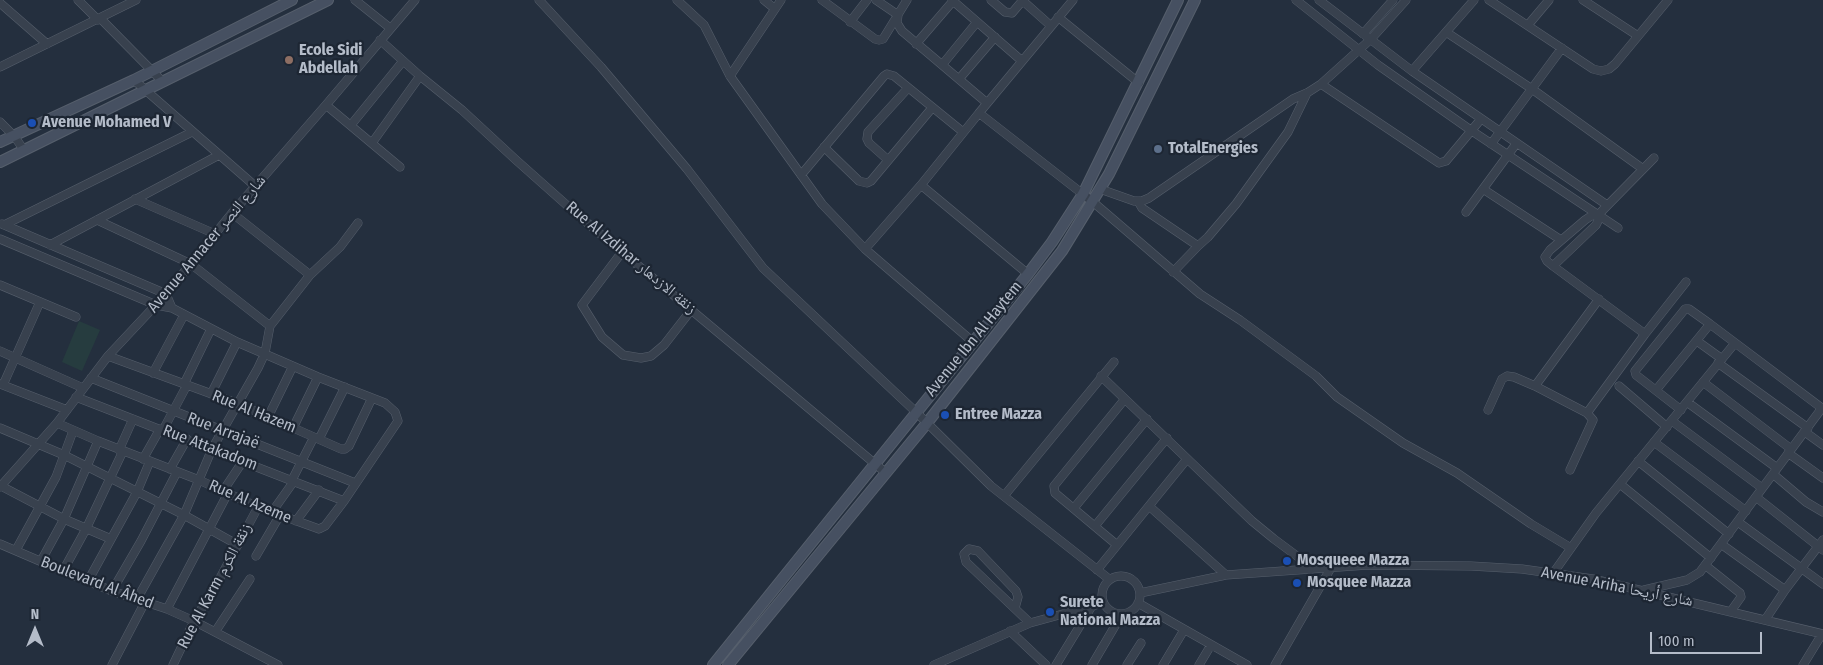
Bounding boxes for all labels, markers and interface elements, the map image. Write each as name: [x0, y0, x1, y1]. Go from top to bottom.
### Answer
place label: Ecole Sidi Abdellah: [299, 41, 363, 79]
marker: Ecole Sidi Abdellah: [283, 54, 295, 66]
place label: Avenue Mohamed V: [42, 113, 171, 133]
marker: Avenue Mohamed V: [26, 117, 38, 129]
place label: TotalEnergies: [1168, 139, 1258, 159]
marker: TotalEnergies: [1152, 143, 1164, 155]
street label: Avenue Annacer شارع النصر: [144, 171, 270, 317]
street label: Rue Al Izdihar زنقة الازدهار: [562, 198, 700, 318]
street label: Avenue Ibn Al Haytem: [922, 277, 1026, 401]
street label: Rue Al Hazem: [209, 386, 299, 438]
place label: Entree Mazza: [955, 405, 1042, 425]
street label: Rue Arrajaë: [184, 409, 262, 453]
marker: Entree Mazza: [939, 409, 951, 421]
street label: Rue Attakadom: [160, 421, 260, 475]
street label: Rue Al Azeme: [206, 476, 294, 528]
street label: Rue Al Karm زنقة الكرم: [174, 520, 256, 652]
place label: Mosqueee Mazza: [1297, 551, 1409, 571]
street label: Boulevard Al Âhed: [38, 553, 156, 613]
marker: Mosqueee Mazza: [1281, 555, 1293, 567]
street label: Avenue Ariha شارع أريحا: [1539, 563, 1695, 611]
place label: Mosquee Mazza: [1307, 573, 1411, 593]
marker: Mosquee Mazza: [1291, 577, 1303, 589]
place label: Surete National Mazza: [1060, 593, 1160, 631]
north arrow: [10, 605, 60, 655]
text: N: [31, 606, 39, 623]
marker: Surete National Mazza: [1044, 606, 1056, 618]
scale bar: [1653, 622, 1766, 654]
text: 100 m: [1658, 632, 1695, 650]

